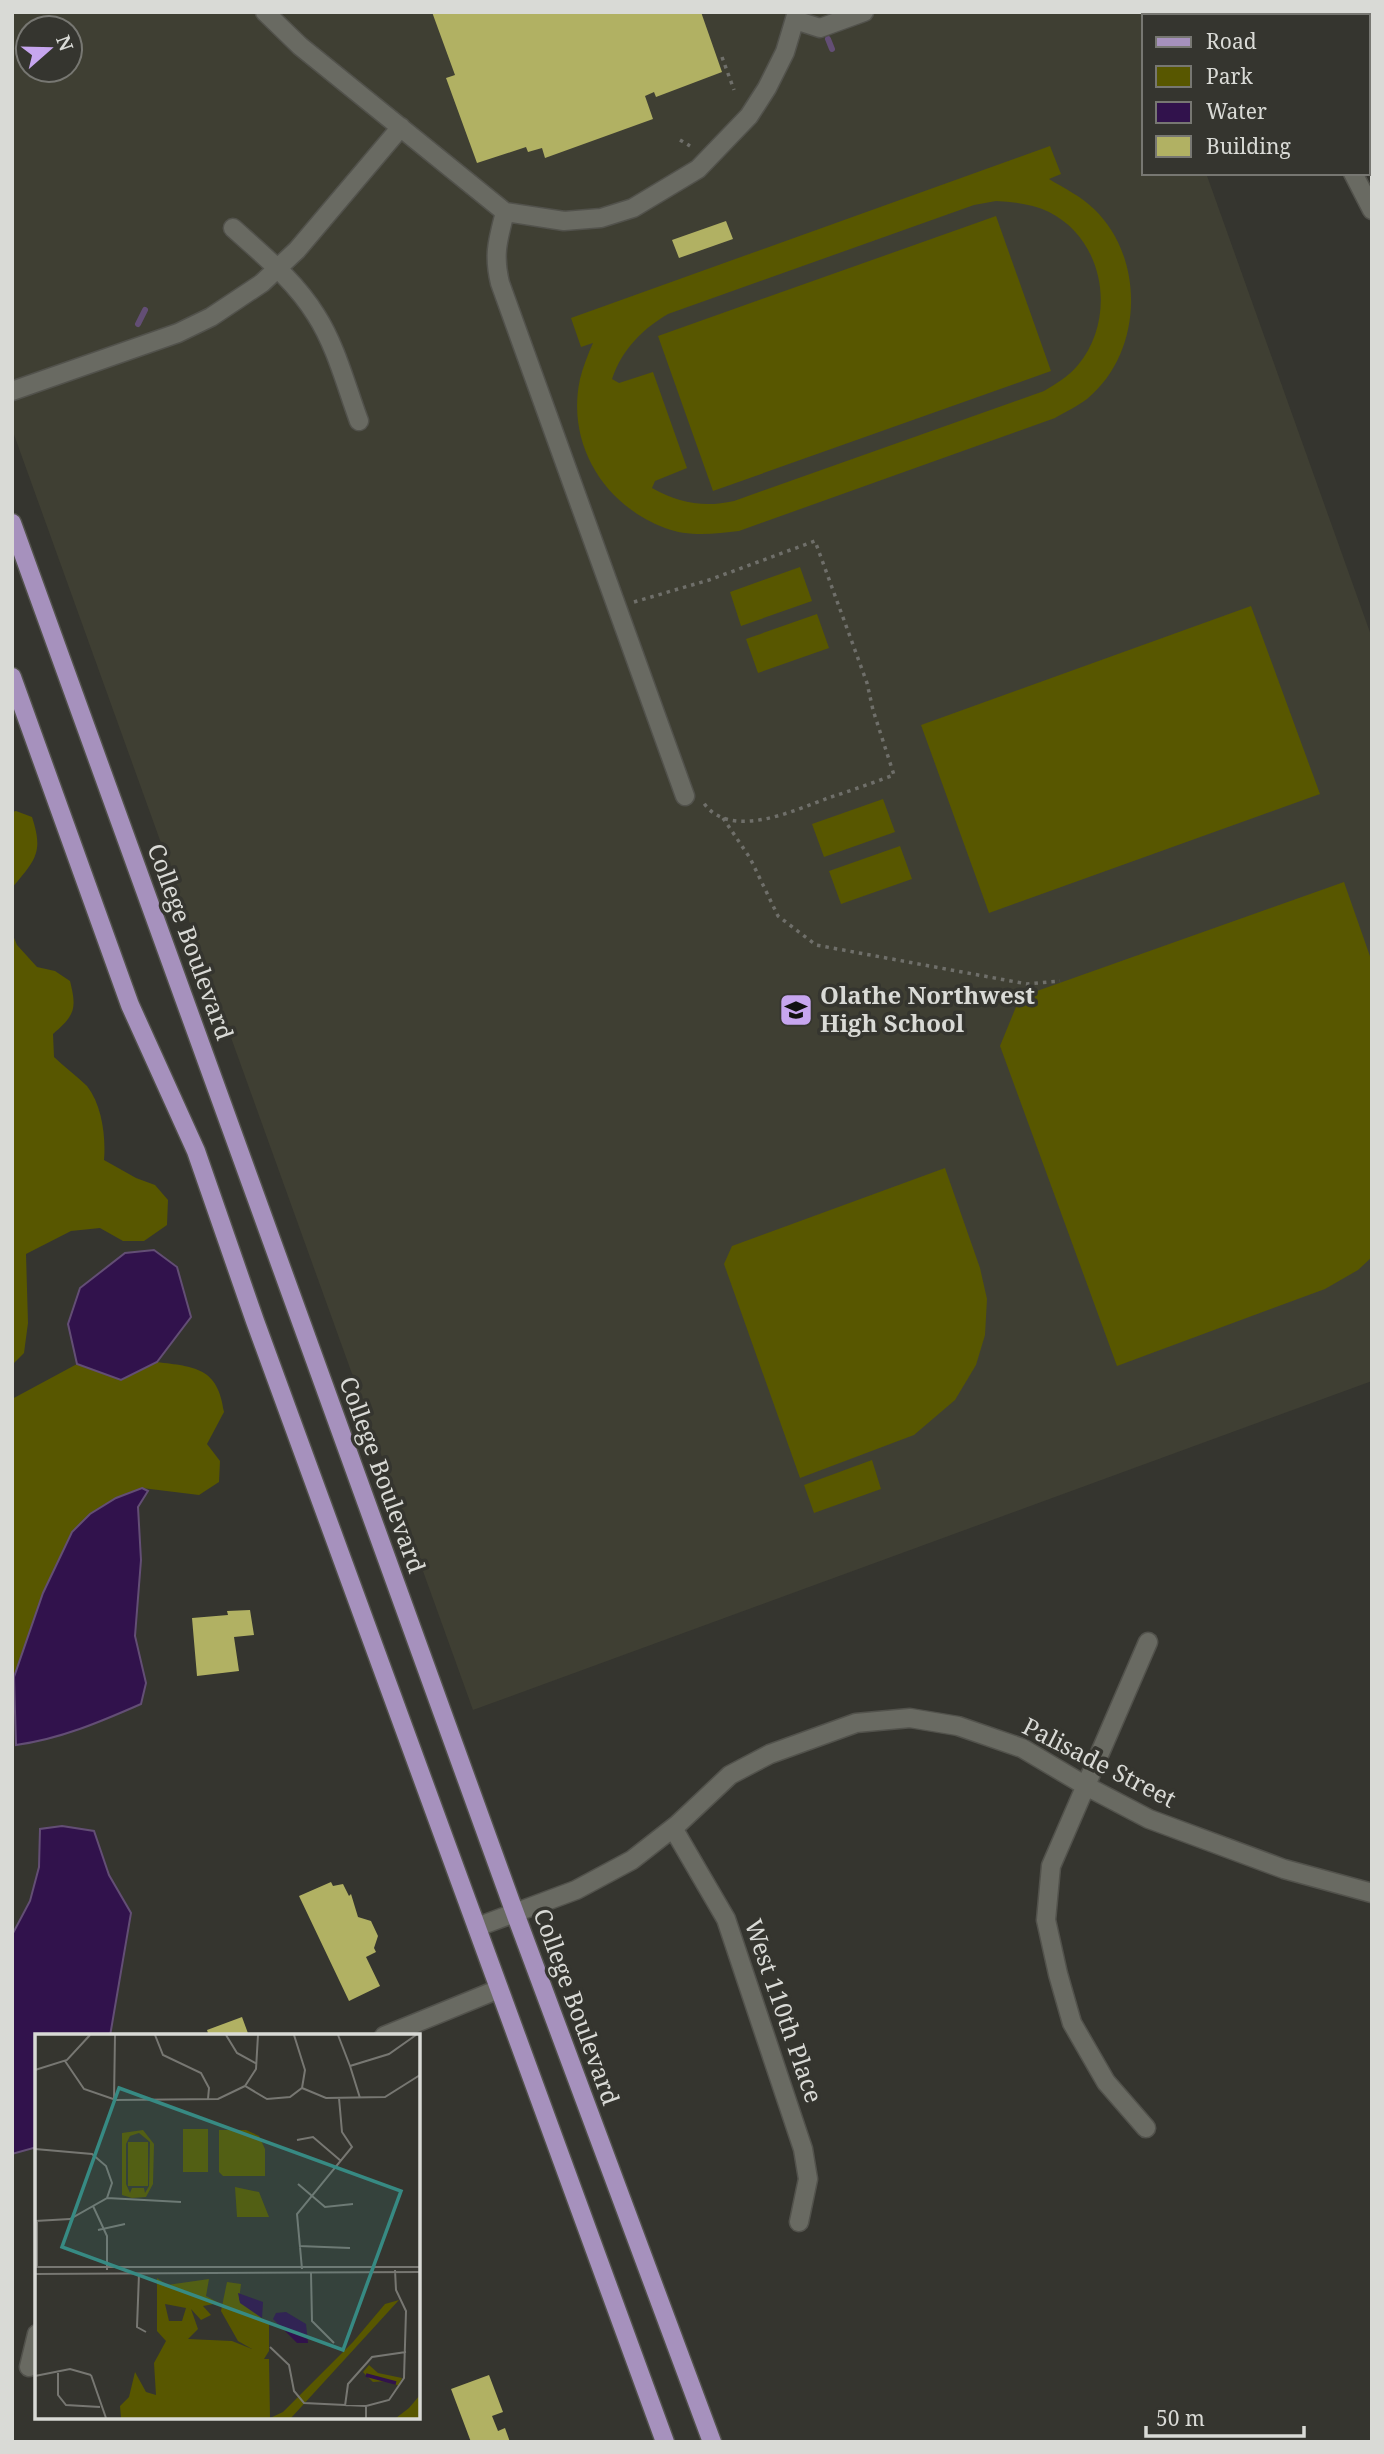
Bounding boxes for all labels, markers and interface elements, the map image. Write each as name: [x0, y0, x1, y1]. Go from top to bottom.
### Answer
north arrow: [14, 14, 84, 84]
legend: [1142, 14, 1370, 175]
text: Road: [1206, 27, 1257, 55]
text: N: [50, 32, 80, 55]
text: Park: [1206, 62, 1253, 90]
text: Water: [1206, 97, 1267, 125]
text: Building: [1206, 132, 1291, 160]
street label: College Boulevard: [141, 839, 242, 1045]
place label: Olathe Northwest High School: [820, 978, 1035, 1039]
school or university icon: Olathe Northwest High School: [777, 991, 815, 1029]
street label: College Boulevard: [333, 1372, 434, 1578]
street label: Palisade Street: [1017, 1709, 1182, 1815]
street label: College Boulevard: [527, 1904, 628, 2110]
street label: West 110th Place: [738, 1914, 831, 2107]
inset map: [35, 2034, 420, 2419]
scale bar: [1146, 2394, 1304, 2438]
text: 50 m: [1156, 2404, 1205, 2432]

